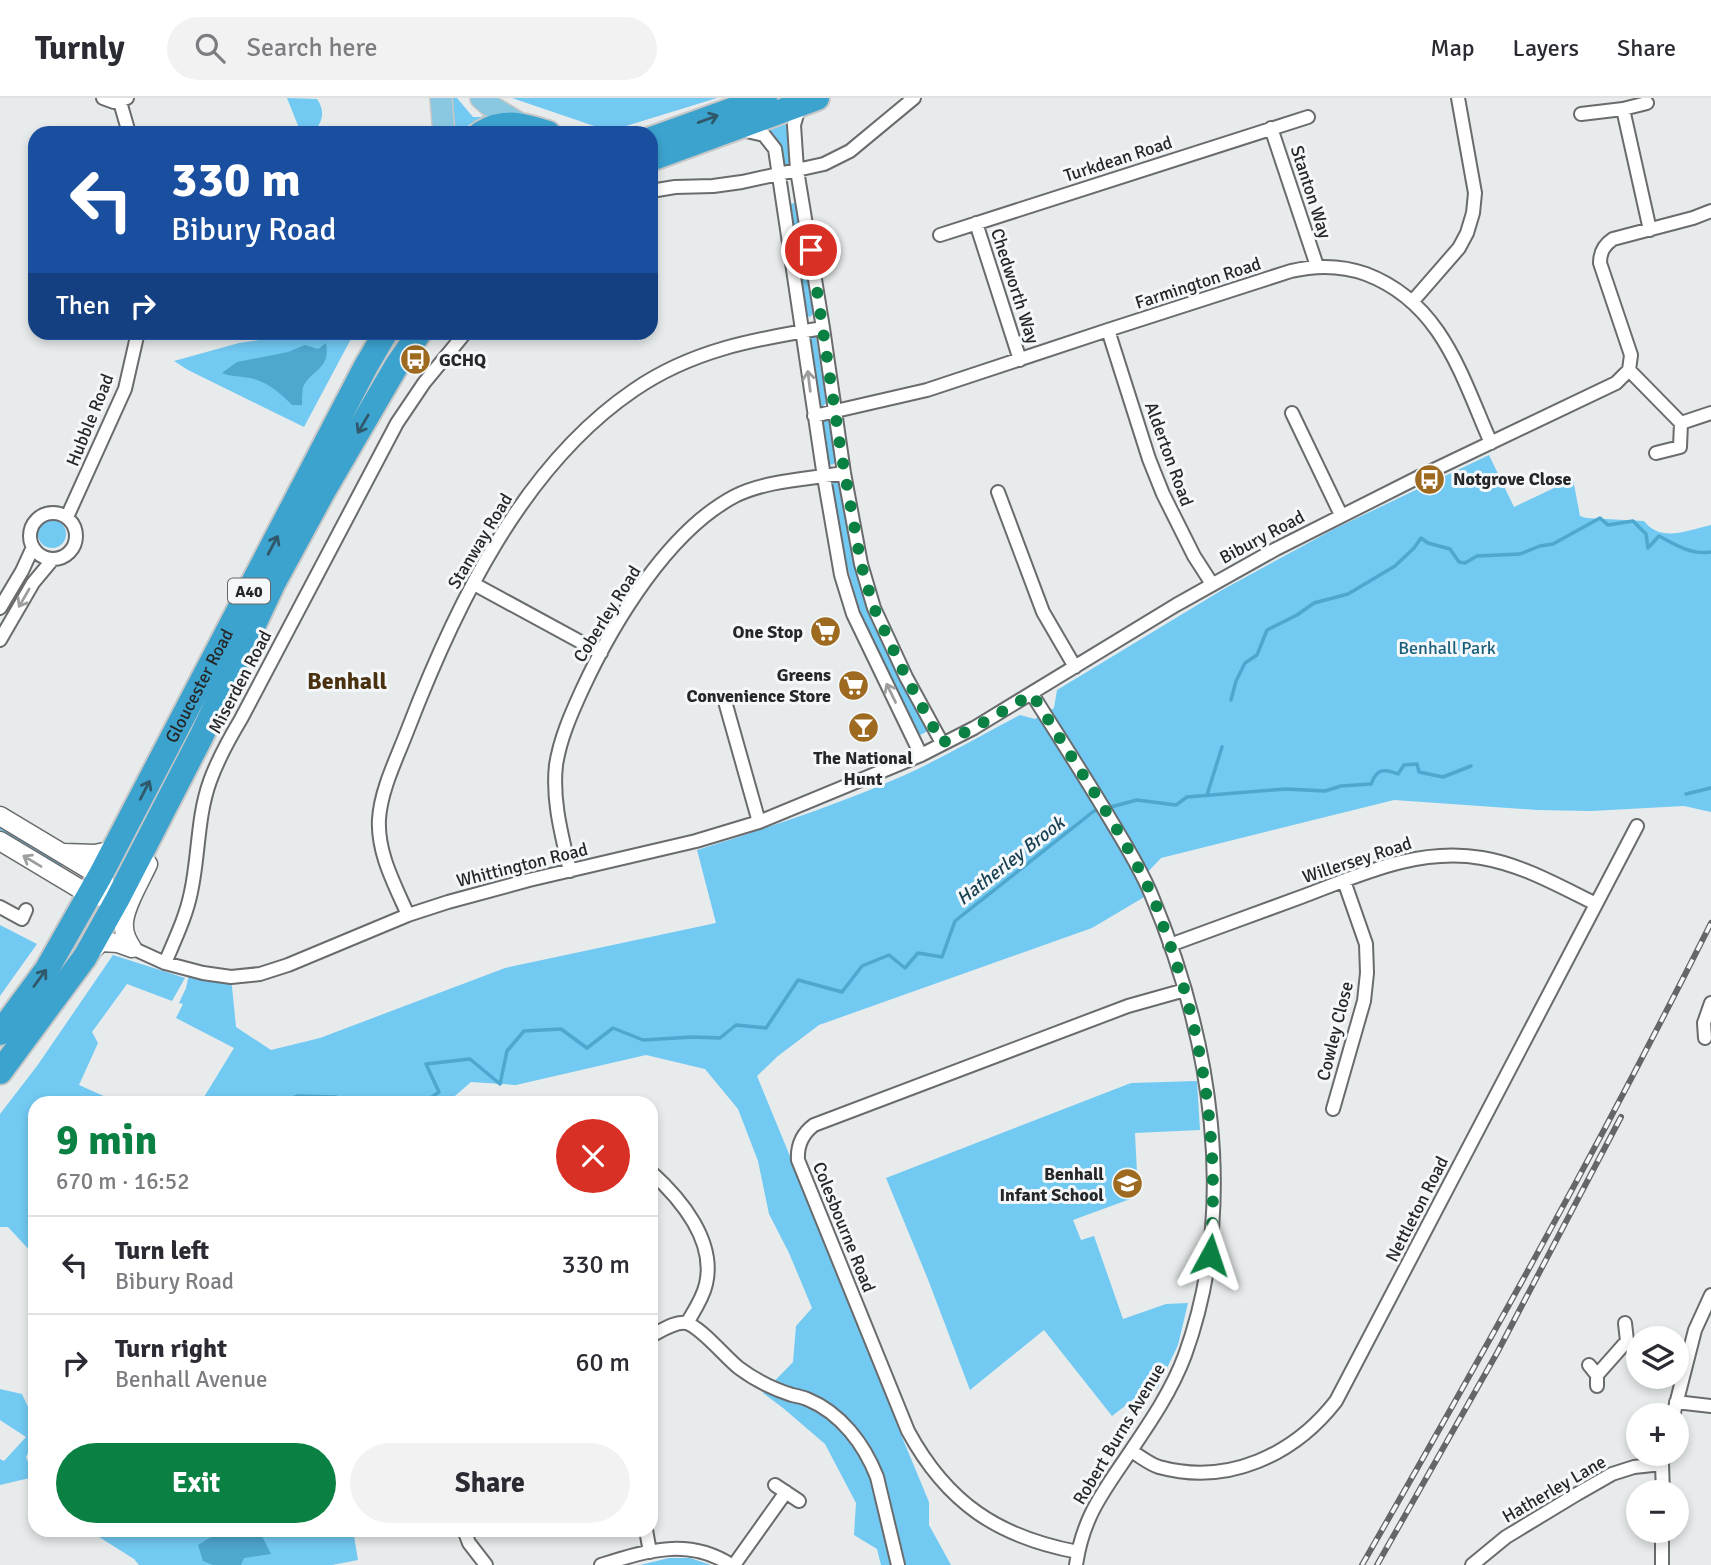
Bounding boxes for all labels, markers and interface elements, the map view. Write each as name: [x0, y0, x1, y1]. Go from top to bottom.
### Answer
search box: [167, 17, 657, 80]
text: Turnly: [35, 28, 125, 69]
icon: search: [191, 29, 229, 67]
text: Search here: [247, 32, 378, 64]
text: Map: [1430, 33, 1475, 63]
text: Layers: [1513, 33, 1579, 63]
text: Share: [1617, 33, 1676, 63]
one-way arrow: [696, 112, 718, 124]
street label: Turkdean Road: [1061, 131, 1175, 187]
street label: Stanton Way: [1286, 143, 1337, 242]
text: 330 m: [171, 150, 301, 210]
icon: left: [56, 154, 147, 245]
text: Bibury Road: [171, 210, 337, 249]
pin: [781, 220, 841, 280]
street label: Chedworth Way: [986, 225, 1044, 347]
icon: arrive: [792, 231, 830, 269]
street label: Farmington Road: [1132, 252, 1264, 314]
icon: right: [124, 287, 162, 325]
text: Then: [56, 290, 110, 322]
bus stop icon: GCHQ: [399, 343, 433, 377]
place label: GCHQ: [439, 349, 486, 371]
one-way arrow: [803, 370, 816, 393]
street label: Hubble Road: [62, 371, 118, 469]
street label: Alderton Road: [1140, 399, 1198, 509]
one-way arrow: [356, 413, 370, 433]
bus stop icon: Notgrove Close: [1413, 462, 1447, 496]
place label: Notgrove Close: [1453, 468, 1572, 490]
street label: Stanway Road: [443, 489, 517, 593]
street label: Bibury Road: [1216, 505, 1308, 569]
one-way arrow: [267, 535, 280, 556]
street label: Coberley Road: [569, 562, 645, 666]
road number: A40: [228, 578, 270, 604]
one-way arrow: [17, 587, 30, 608]
supermarket icon: One Stop: [809, 615, 843, 649]
place label: One Stop: [733, 621, 803, 643]
street label: Gloucester Road: [160, 625, 238, 746]
street label: Miserden Road: [204, 627, 276, 737]
park label: Benhall Park: [1398, 637, 1496, 659]
place label: Greens Convenience Store: [687, 664, 831, 707]
district label: Benhall: [307, 666, 387, 696]
supermarket icon: Greens Convenience Store: [837, 668, 871, 702]
one-way arrow: [884, 683, 897, 704]
bar icon: The National Hunt: [846, 711, 880, 745]
place label: The National Hunt: [813, 747, 913, 790]
one-way arrow: [138, 780, 152, 801]
water label: Hatherley Brook: [952, 810, 1071, 910]
street label: Willersey Road: [1300, 832, 1414, 888]
street label: Whittington Road: [454, 838, 590, 892]
one-way arrow: [23, 853, 43, 867]
one-way arrow: [33, 969, 47, 988]
street label: Cowley Close: [1312, 979, 1358, 1083]
text: 9 min: [56, 1115, 157, 1166]
button: close: [556, 1119, 630, 1193]
street label: Nettleton Road: [1381, 1152, 1453, 1266]
street label: Colesbourne Road: [808, 1159, 880, 1295]
place label: Benhall Infant School: [999, 1163, 1104, 1206]
text: 670 m · 16:52: [56, 1167, 190, 1196]
school or university icon: Benhall Infant School: [1110, 1167, 1144, 1201]
position arrow: [1173, 1218, 1247, 1292]
text: Turn left: [115, 1235, 209, 1267]
icon: left: [56, 1246, 94, 1284]
text: 330 m: [561, 1249, 630, 1281]
text: Bibury Road: [115, 1267, 234, 1296]
map controls: [1626, 1326, 1689, 1543]
button: layers: [1626, 1326, 1689, 1389]
text: Turn right: [115, 1333, 227, 1365]
icon: right: [56, 1344, 94, 1382]
text: 60 m: [575, 1347, 630, 1379]
street label: Robert Burns Avenue: [1068, 1359, 1170, 1509]
text: Benhall Avenue: [115, 1365, 267, 1394]
button: +: [1626, 1403, 1689, 1466]
button: Exit: [56, 1443, 336, 1523]
button: Share: [350, 1443, 630, 1523]
street label: Hatherley Lane: [1498, 1450, 1610, 1528]
button: −: [1626, 1480, 1689, 1543]

